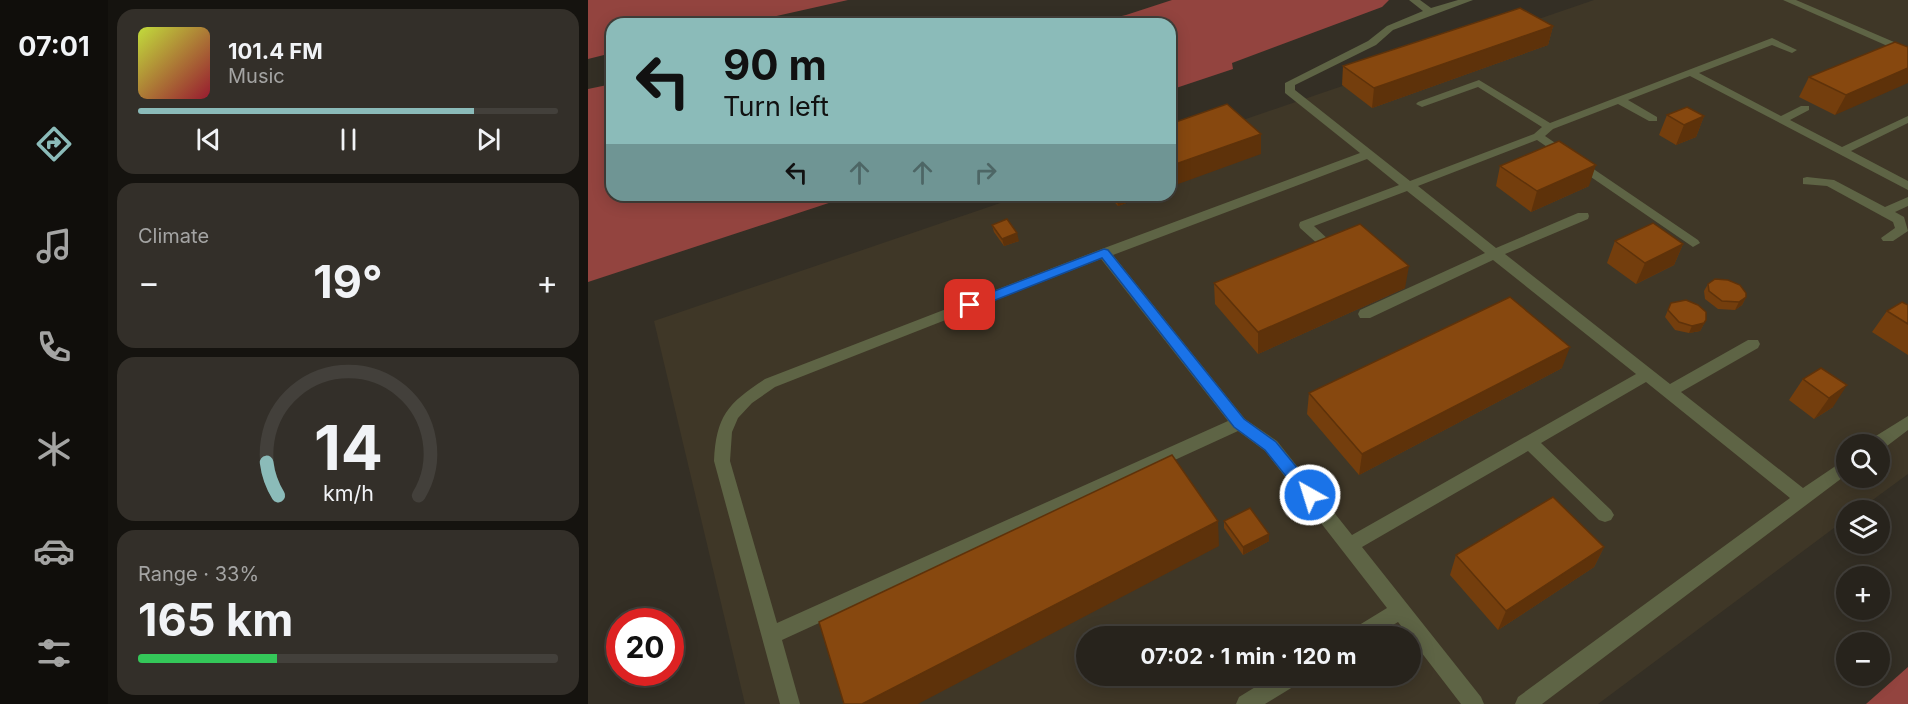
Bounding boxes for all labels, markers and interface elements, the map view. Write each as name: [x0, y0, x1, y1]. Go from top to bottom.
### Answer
text: 07:01: [18, 30, 90, 63]
text: 101.4 FM: [228, 38, 323, 64]
text: 90 m: [723, 39, 827, 90]
icon: left: [624, 42, 702, 120]
text: Music: [228, 64, 285, 88]
text: Turn left: [723, 90, 829, 123]
icon: directions: [33, 123, 75, 165]
icon: previous: [192, 123, 225, 156]
icon: pause: [332, 123, 365, 156]
icon: next: [472, 123, 505, 156]
icon: left: [780, 156, 813, 189]
icon: ahead: [843, 156, 876, 189]
icon: ahead: [906, 156, 939, 189]
icon: right: [969, 156, 1002, 189]
text: Climate: [138, 224, 209, 248]
icon: music: [33, 225, 75, 267]
text: 19°: [313, 254, 383, 309]
text: −: [138, 262, 160, 302]
text: +: [536, 262, 558, 302]
pin: [944, 279, 995, 330]
icon: arrive: [953, 288, 986, 321]
icon: phone: [33, 326, 75, 368]
text: 14: [313, 410, 383, 485]
icon: climate: [33, 428, 75, 470]
map controls: [1836, 434, 1890, 686]
button: search: [1836, 434, 1890, 488]
position arrow: [1278, 463, 1342, 527]
text: km/h: [323, 480, 373, 506]
button: layers: [1836, 500, 1890, 554]
icon: car: [33, 530, 75, 572]
text: Range · 33%: [138, 562, 259, 586]
button: +: [1836, 566, 1890, 620]
text: 165 km: [138, 592, 293, 647]
speed limit sign: 20: [606, 608, 684, 686]
icon: filters: [33, 632, 75, 674]
button: −: [1836, 632, 1890, 686]
text: 07:02 · 1 min · 120 m: [1141, 643, 1356, 669]

